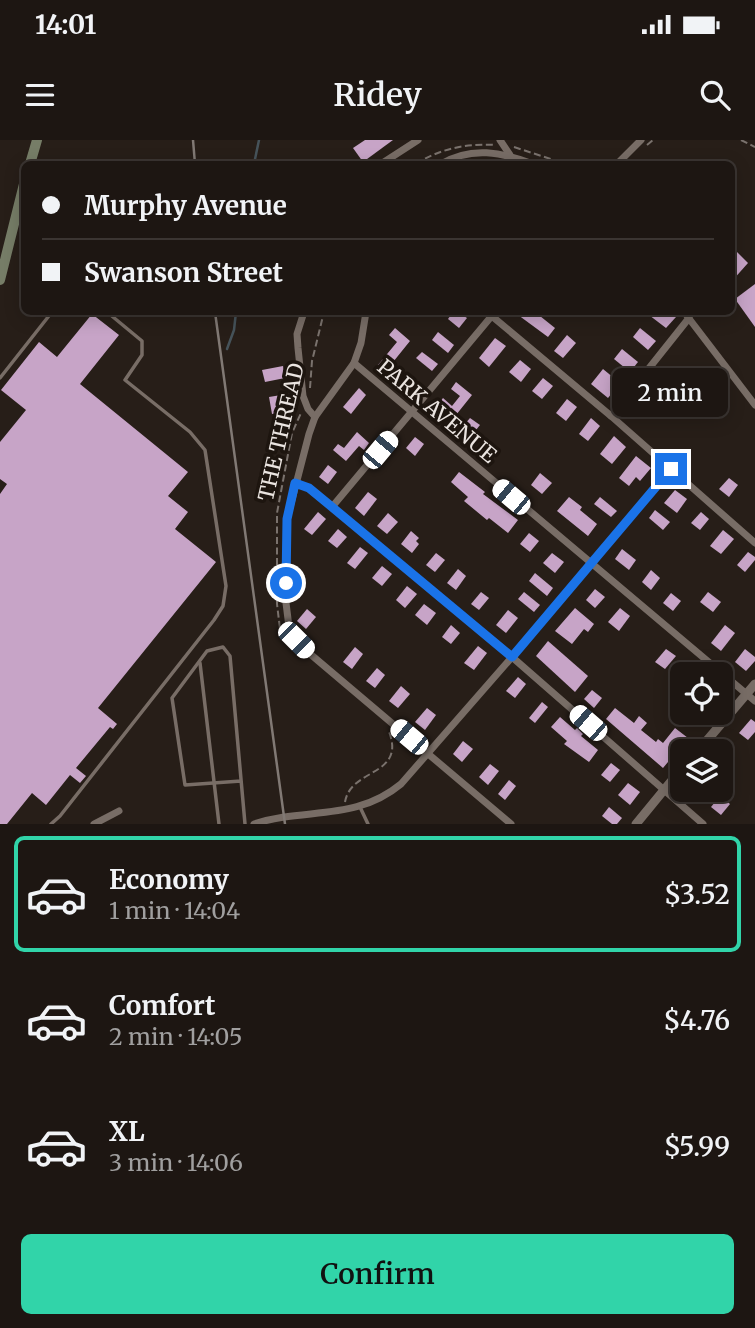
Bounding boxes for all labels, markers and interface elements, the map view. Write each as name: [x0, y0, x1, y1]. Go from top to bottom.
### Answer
text: 14:01: [35, 8, 96, 41]
text: Ridey: [333, 75, 422, 115]
icon: menu: [21, 76, 59, 114]
icon: search: [696, 76, 734, 114]
text: Murphy Avenue: [84, 189, 287, 222]
text: Swanson Street: [84, 256, 283, 289]
street label: PARK AVENUE: [372, 353, 503, 469]
street label: THE THREAD: [252, 360, 310, 504]
callout: 2 min: [613, 368, 729, 416]
text: 2 min: [638, 378, 702, 407]
car: [359, 427, 402, 473]
route end: [655, 453, 687, 485]
car: [489, 475, 534, 519]
route start: [270, 567, 302, 599]
car: [274, 618, 319, 662]
map controls: [670, 662, 733, 802]
button: locate: [670, 662, 733, 725]
car: [566, 701, 611, 745]
car: [387, 715, 432, 759]
button: layers: [670, 739, 733, 802]
icon: car: [25, 863, 88, 926]
text: Economy: [109, 863, 229, 896]
text: $3.52: [664, 878, 730, 911]
text: 1 min · 14:04: [109, 896, 240, 925]
icon: car: [25, 989, 88, 1052]
text: Comfort: [109, 989, 215, 1022]
text: $4.76: [663, 1004, 730, 1037]
text: 2 min · 14:05: [109, 1022, 242, 1051]
icon: car: [25, 1115, 88, 1178]
text: XL: [109, 1115, 145, 1148]
text: $5.99: [664, 1130, 730, 1163]
text: 3 min · 14:06: [109, 1148, 243, 1177]
button: Confirm: [21, 1234, 734, 1314]

